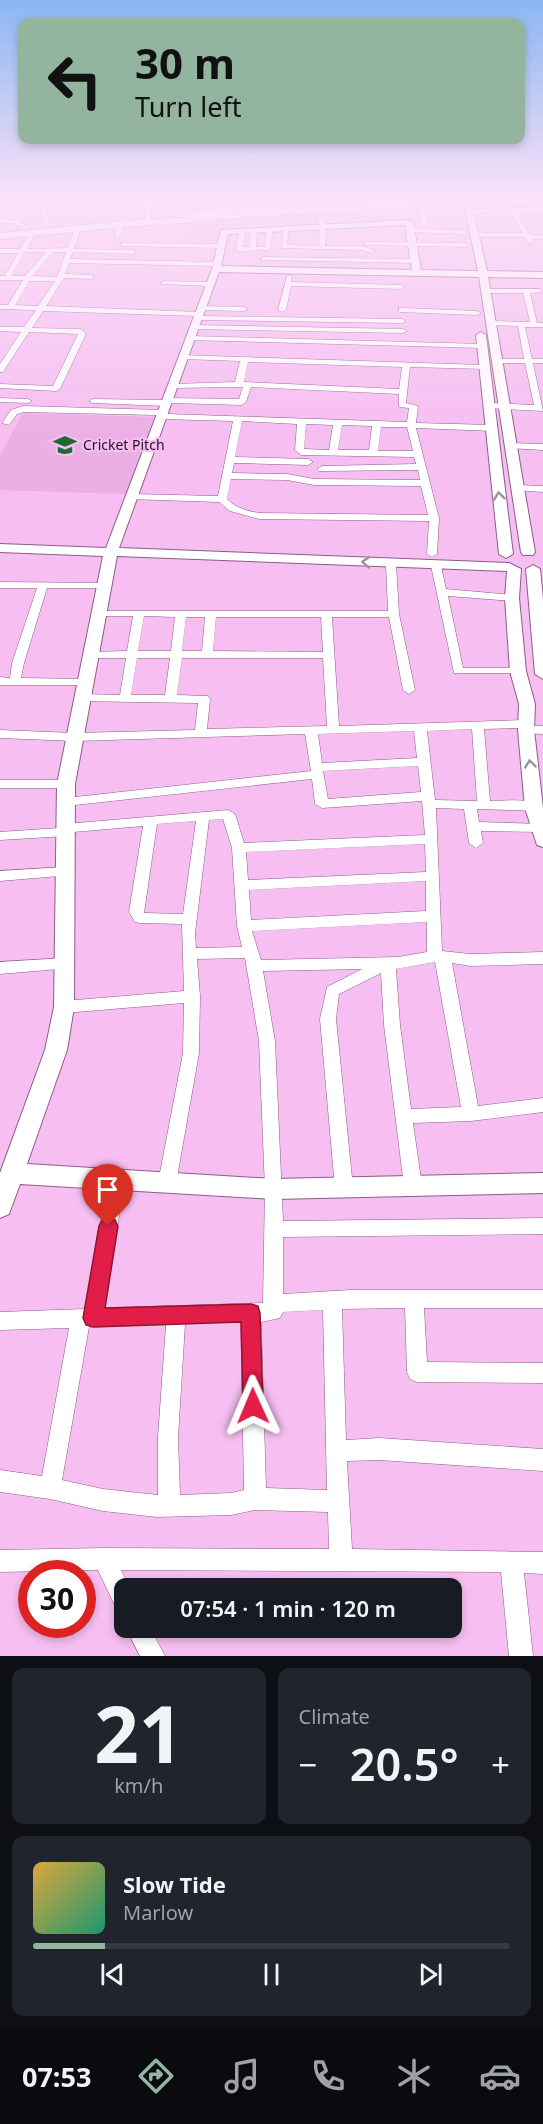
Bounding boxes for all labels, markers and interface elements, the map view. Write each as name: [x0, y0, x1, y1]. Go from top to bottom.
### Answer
text: 30 m: [135, 34, 235, 91]
icon: left: [36, 42, 114, 120]
text: Turn left: [135, 88, 241, 125]
school or university icon: Cricket Pitch: [52, 432, 78, 458]
place label: Cricket Pitch: [83, 435, 165, 454]
one-way arrow: [493, 491, 506, 500]
one-way arrow: [362, 556, 371, 569]
one-way arrow: [524, 759, 537, 768]
pin: [82, 1164, 133, 1226]
icon: arrive: [91, 1173, 124, 1206]
position arrow: [221, 1374, 285, 1438]
speed limit sign: 30: [18, 1560, 96, 1638]
text: 07:54 · 1 min · 120 m: [180, 1593, 396, 1623]
text: 21: [94, 1680, 183, 1786]
text: Climate: [299, 1703, 370, 1730]
text: 20.5°: [350, 1733, 459, 1794]
text: −: [299, 1742, 317, 1787]
text: +: [491, 1742, 510, 1787]
text: km/h: [114, 1772, 163, 1799]
text: Slow Tide: [123, 1869, 226, 1899]
text: Marlow: [123, 1899, 193, 1926]
icon: previous: [96, 1958, 129, 1991]
icon: pause: [255, 1958, 288, 1991]
icon: next: [414, 1958, 447, 1991]
icon: directions: [135, 2055, 177, 2097]
icon: music: [221, 2055, 263, 2097]
icon: phone: [307, 2055, 349, 2097]
icon: climate: [393, 2055, 435, 2097]
icon: car: [479, 2055, 521, 2097]
text: 07:53: [22, 2058, 91, 2095]

